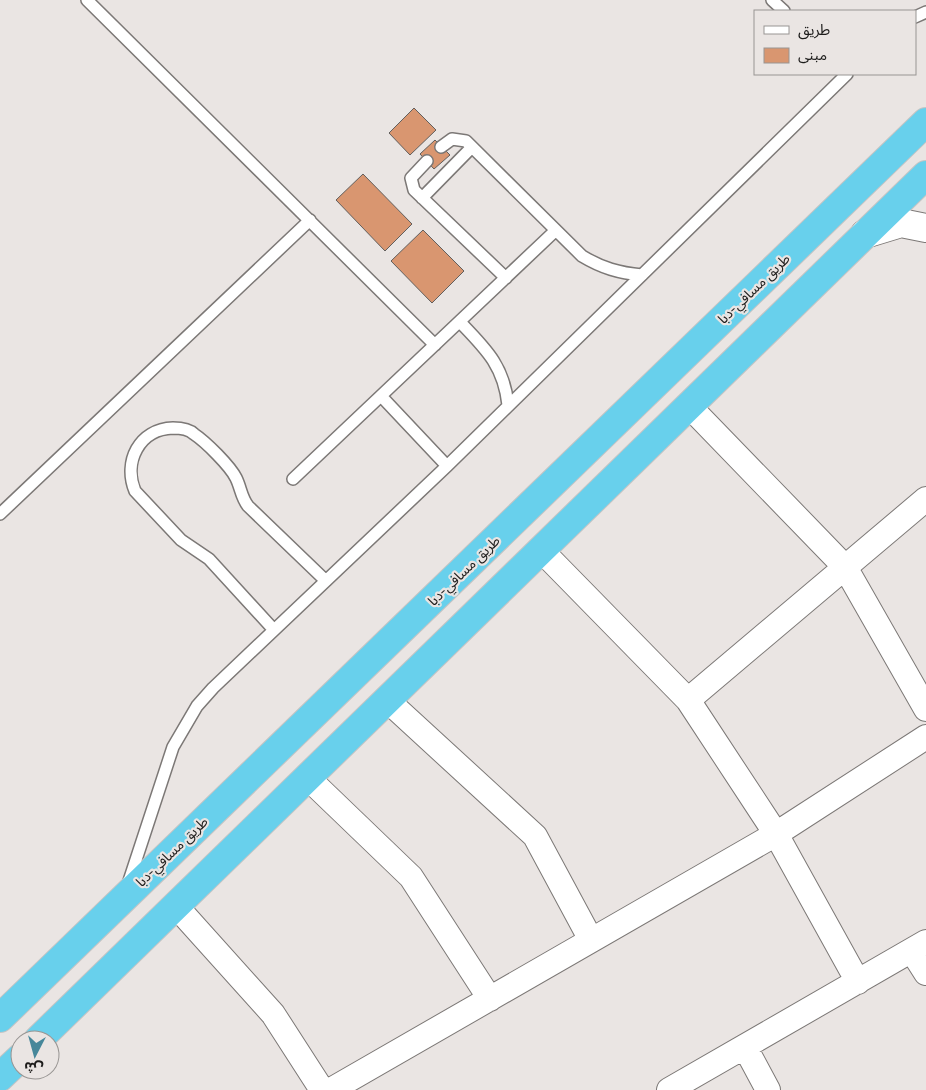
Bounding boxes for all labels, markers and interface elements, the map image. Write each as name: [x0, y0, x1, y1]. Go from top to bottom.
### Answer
legend: [754, 10, 916, 75]
text: طريق: [798, 21, 830, 40]
text: مبنى: [798, 46, 827, 64]
street label: طريق مسافي-دبا: [714, 250, 795, 329]
street label: طريق مسافي-دبا: [424, 532, 505, 611]
street label: طريق مسافي-دبا: [132, 813, 213, 892]
north arrow: [10, 1030, 60, 1080]
text: ش: [23, 1058, 44, 1077]

